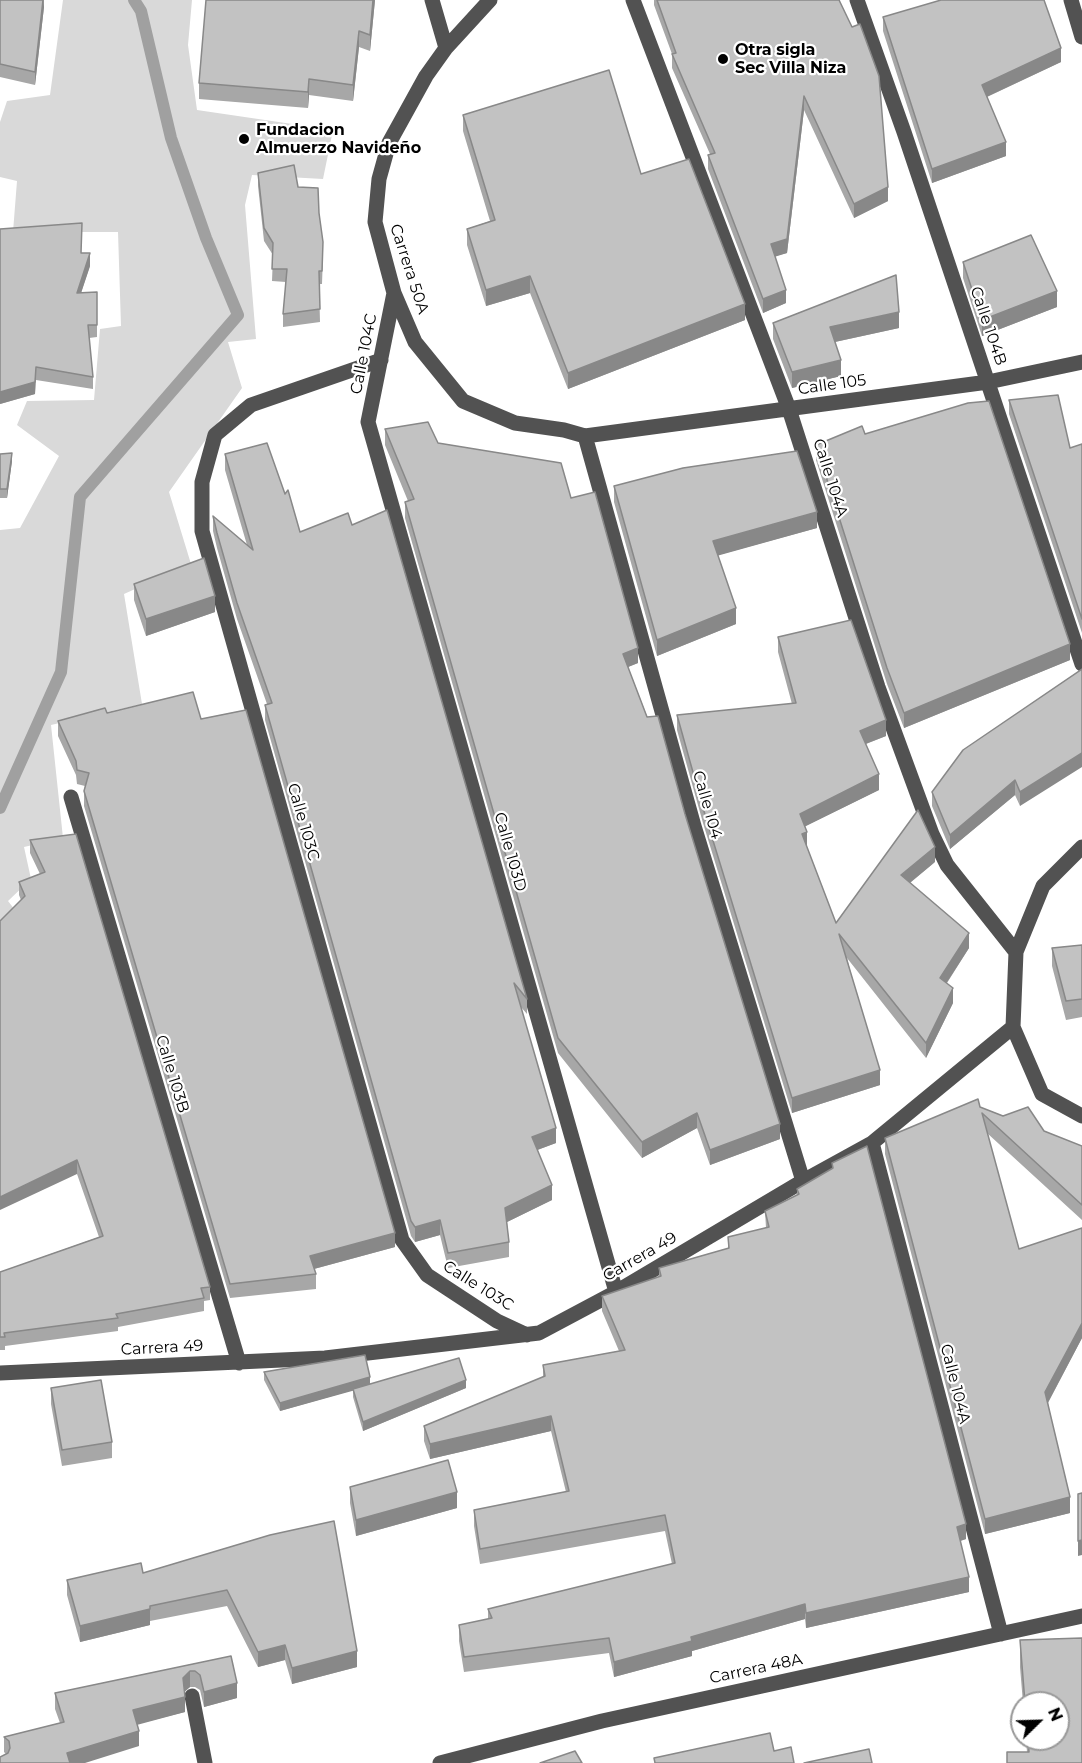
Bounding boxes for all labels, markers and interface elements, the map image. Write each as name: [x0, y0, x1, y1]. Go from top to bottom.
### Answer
place label: Otra sigla Sec Villa Niza: [735, 40, 846, 78]
marker: Otra sigla Sec Villa Niza: [716, 52, 730, 66]
place label: Fundacion Almuerzo Navideño: [256, 120, 421, 158]
marker: Fundacion Almuerzo Navideño: [237, 132, 251, 146]
street label: Carrera 50A: [385, 222, 433, 316]
street label: Calle 104B: [966, 284, 1010, 368]
street label: Calle 104C: [347, 312, 381, 396]
street label: Calle 105: [797, 371, 867, 399]
street label: Calle 104A: [808, 436, 852, 520]
street label: Calle 104: [688, 769, 726, 841]
street label: Calle 103C: [283, 781, 323, 863]
street label: Calle 103D: [490, 810, 530, 894]
street label: Calle 103B: [151, 1033, 193, 1115]
street label: Carrera 49: [600, 1228, 680, 1286]
street label: Calle 103C: [439, 1257, 517, 1315]
street label: Carrera 49: [120, 1336, 204, 1360]
street label: Calle 104A: [936, 1342, 974, 1426]
street label: Carrera 48A: [708, 1650, 804, 1688]
north arrow: [1010, 1691, 1070, 1751]
text: N: [1044, 1705, 1066, 1724]

